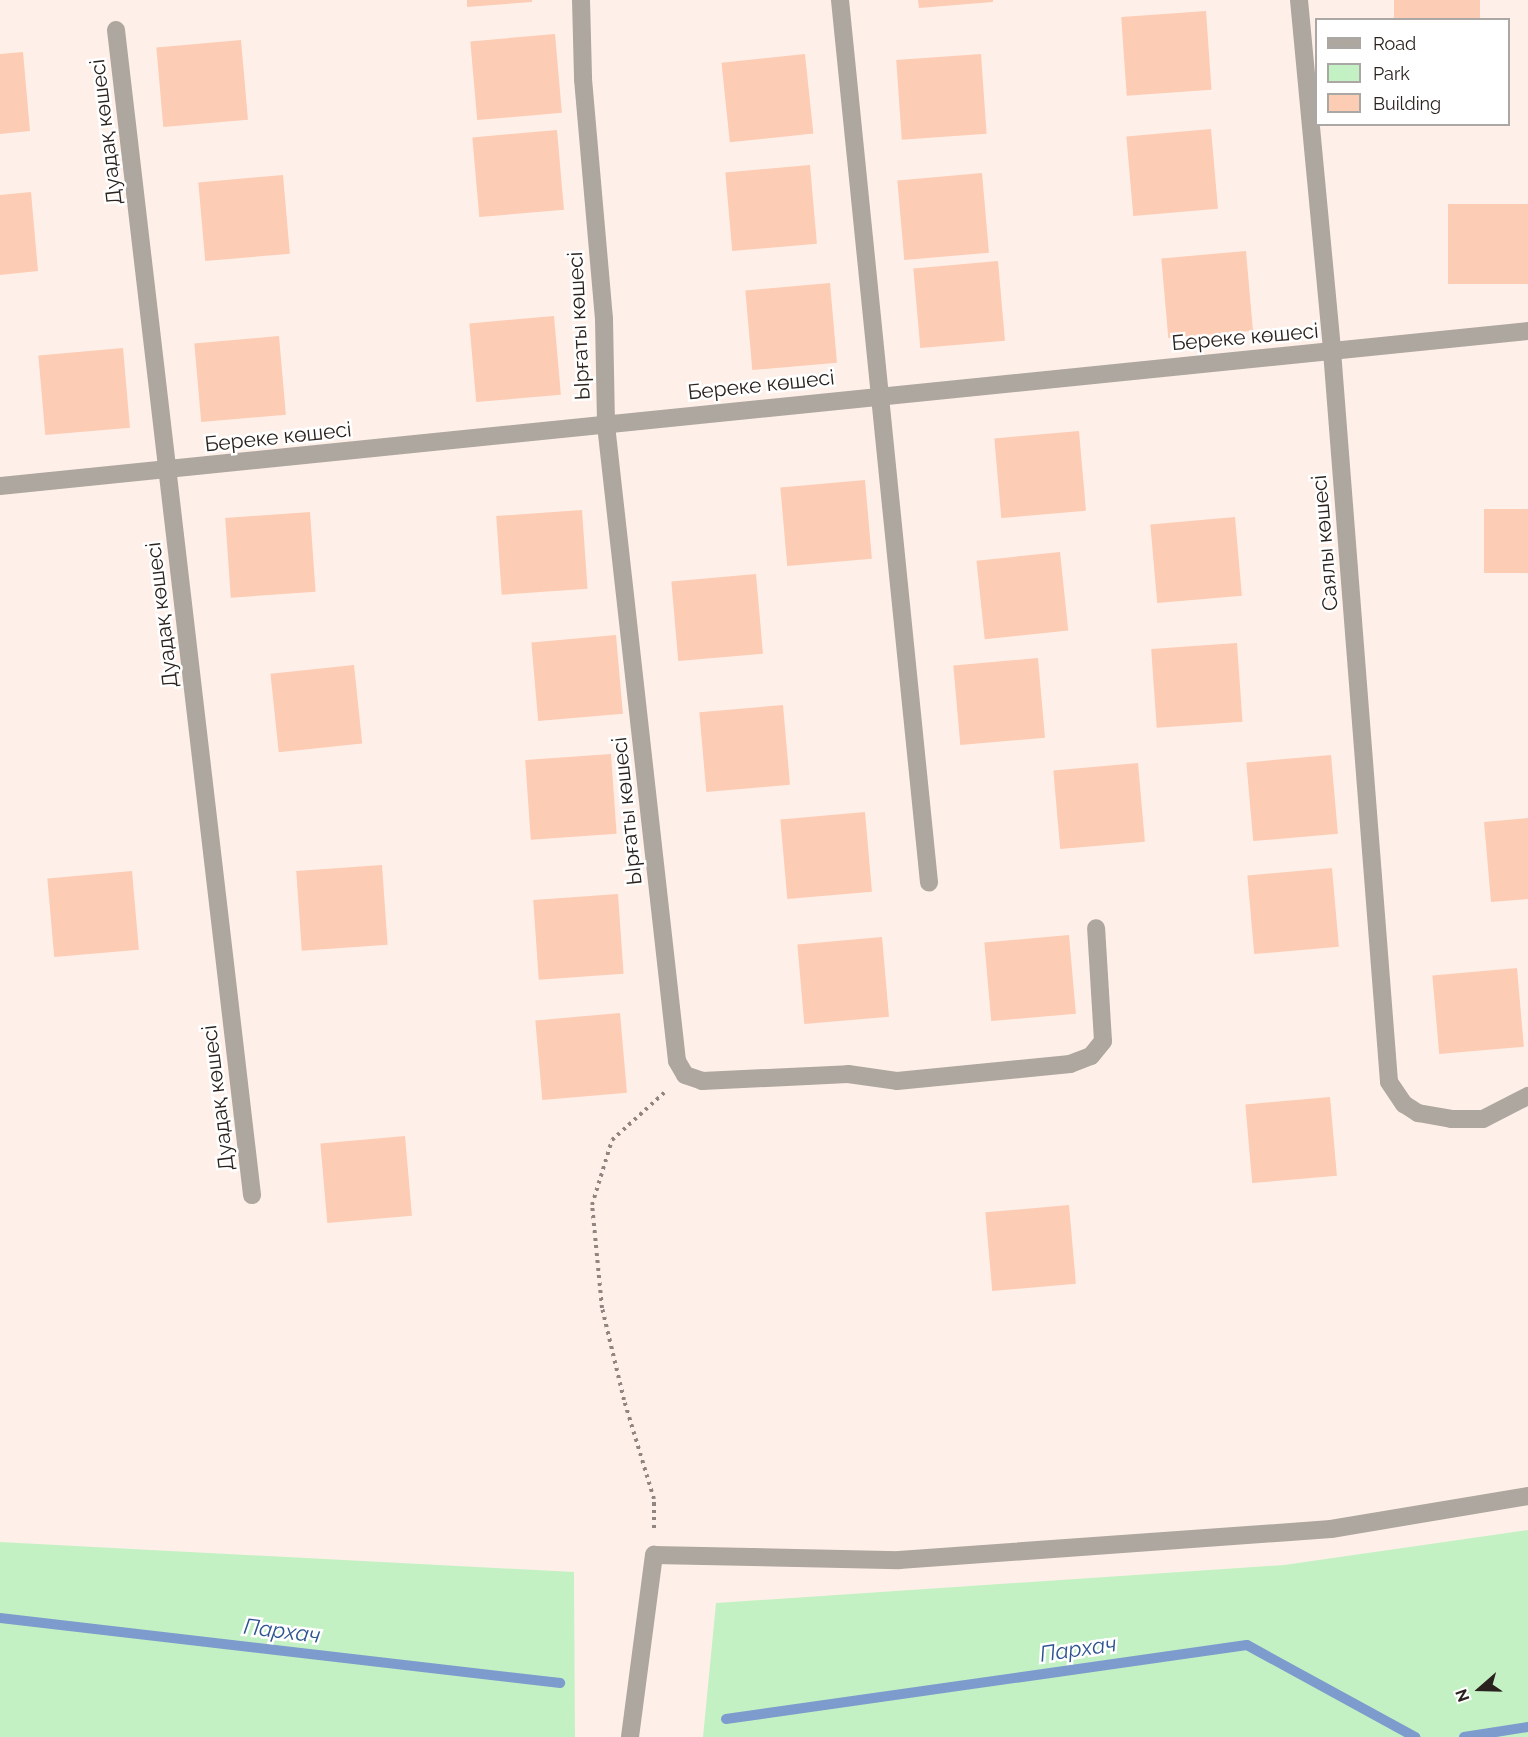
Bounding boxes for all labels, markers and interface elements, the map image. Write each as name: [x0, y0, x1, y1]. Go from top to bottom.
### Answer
legend: [1315, 18, 1510, 126]
text: Road: [1373, 33, 1416, 54]
street label: Дуадақ көшесі: [85, 58, 127, 206]
text: Park: [1373, 63, 1410, 84]
text: Building: [1373, 93, 1441, 114]
street label: Ырғаты көшесі: [563, 251, 595, 401]
street label: Береке көшесі: [1171, 318, 1319, 356]
street label: Береке көшесі: [686, 365, 836, 405]
street label: Береке көшесі: [203, 417, 353, 457]
street label: Саялы көшесі: [1307, 474, 1343, 612]
street label: Дуадақ көшесі: [141, 541, 183, 689]
street label: Ырғаты көшесі: [607, 736, 647, 886]
street label: Дуадақ көшесі: [197, 1024, 239, 1172]
water label: Пархач: [242, 1613, 322, 1649]
water label: Пархач: [1038, 1631, 1118, 1667]
north arrow: [1450, 1659, 1510, 1719]
text: N: [1452, 1686, 1474, 1704]

